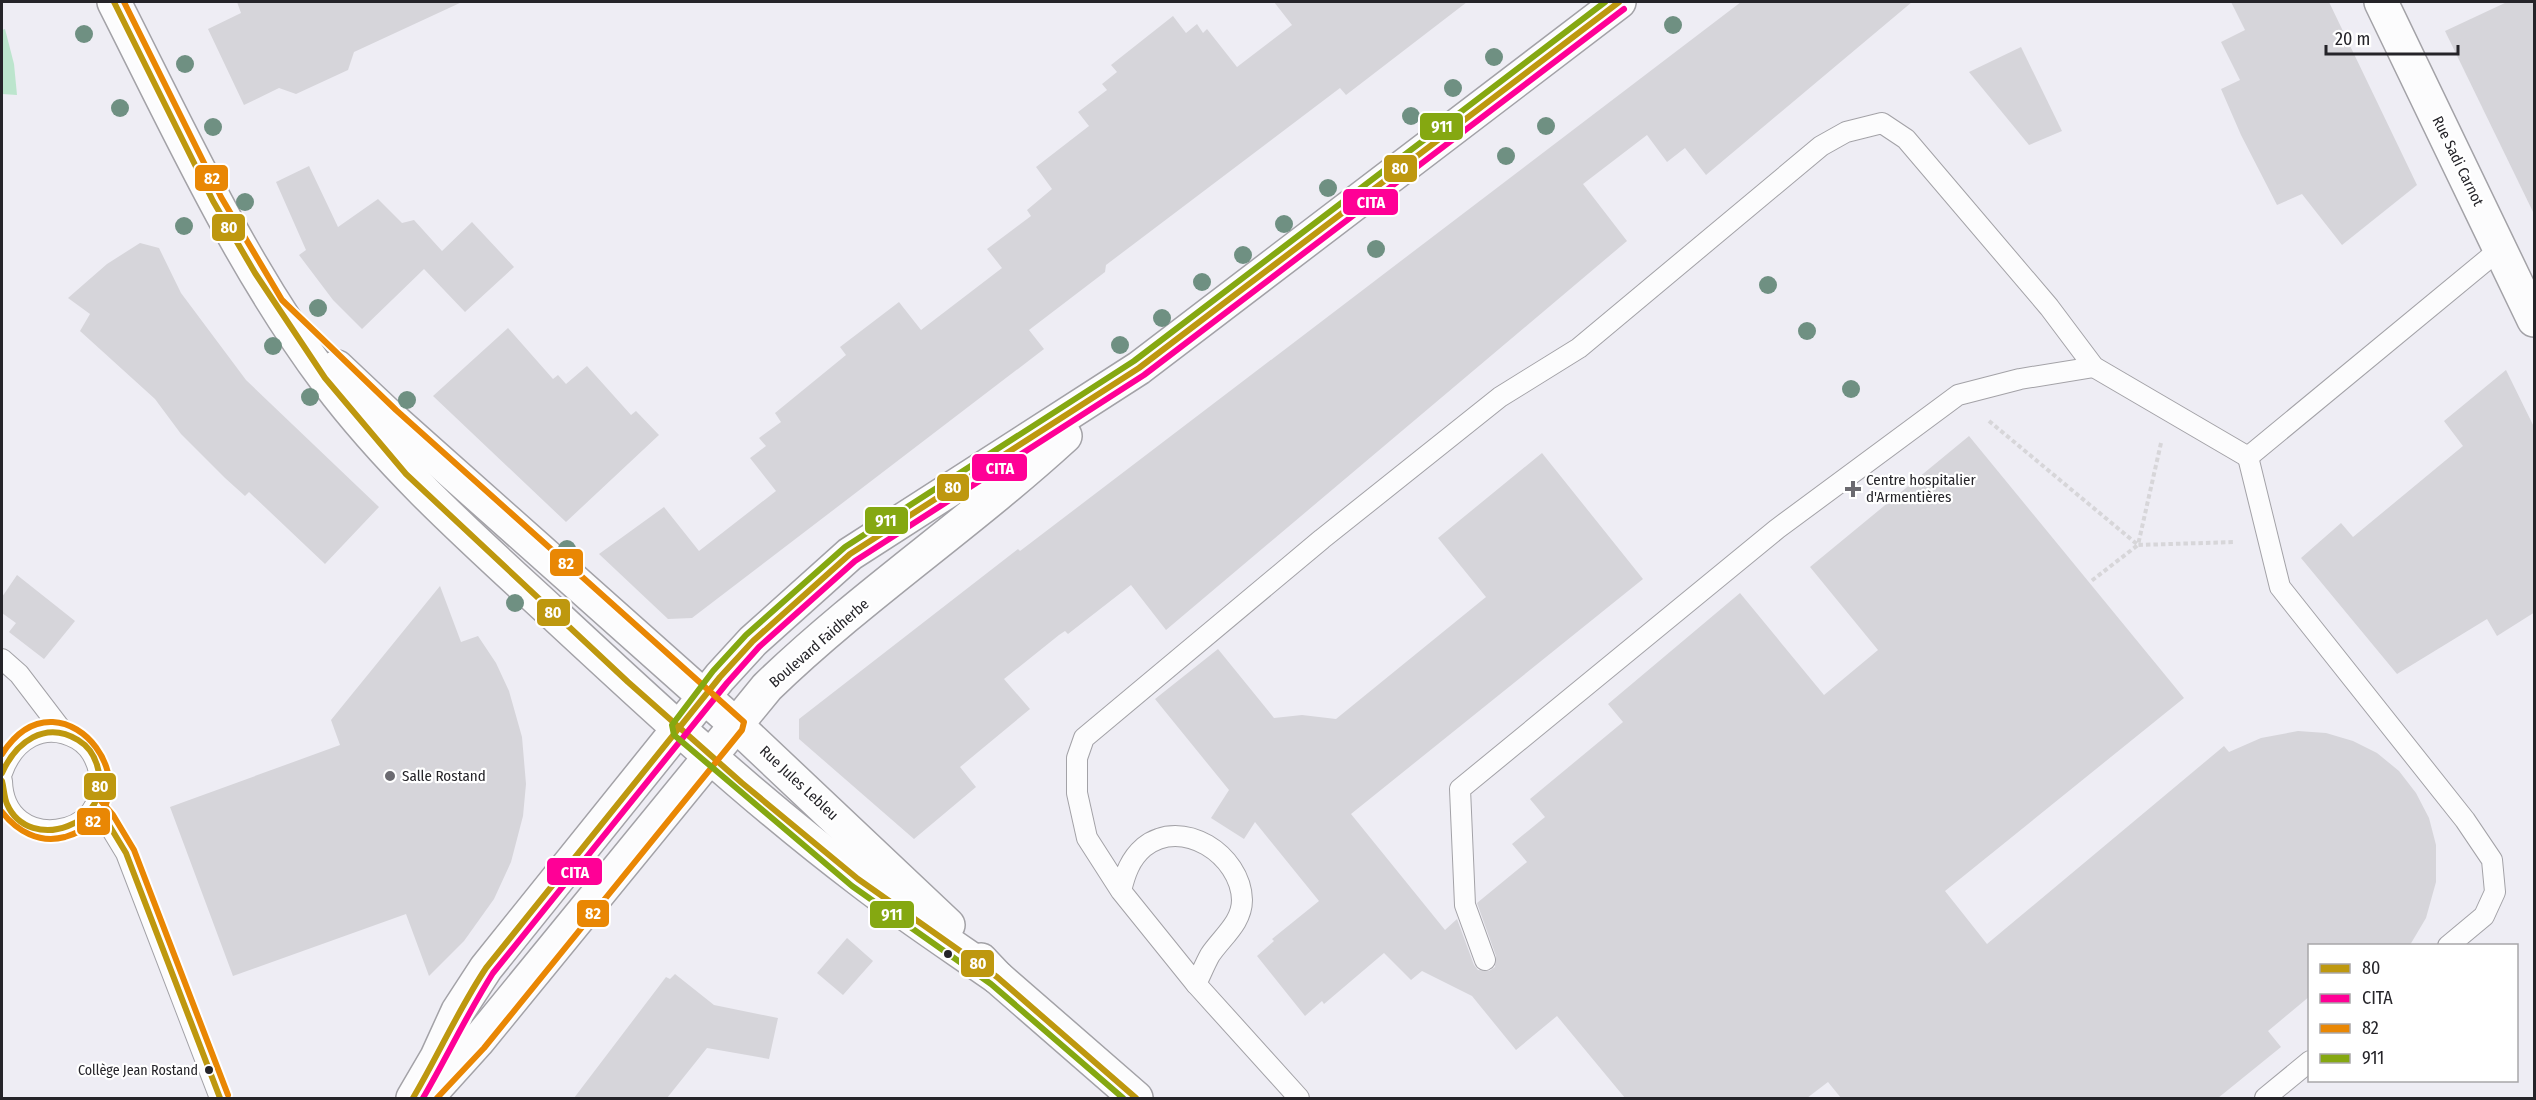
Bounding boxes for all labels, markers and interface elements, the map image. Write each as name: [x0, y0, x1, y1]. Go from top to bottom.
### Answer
scale bar: [2326, 18, 2458, 56]
text: 20 m: [2335, 28, 2370, 50]
line badge: 911: [1419, 112, 1464, 141]
street label: Rue Sadi Carnot: [2428, 113, 2488, 209]
text: 911: [1431, 117, 1453, 136]
line badge: 80: [1383, 154, 1418, 183]
text: 80: [1391, 159, 1409, 178]
line badge: 82: [194, 164, 229, 192]
text: 82: [204, 169, 220, 188]
line badge: CITA: [1342, 188, 1399, 216]
text: CITA: [1357, 193, 1386, 212]
line badge: 80: [211, 213, 246, 242]
text: 80: [220, 218, 238, 237]
line badge: CITA: [971, 453, 1028, 482]
text: CITA: [986, 459, 1015, 478]
place label: Centre hospitalier d'Armentières: [1866, 471, 1976, 506]
line badge: 80: [936, 473, 970, 502]
text: 80: [944, 478, 962, 497]
marker: Centre hospitalier d'Armentières: [1844, 480, 1862, 498]
line badge: 911: [864, 506, 909, 535]
text: 911: [875, 511, 897, 530]
line badge: 82: [549, 548, 584, 577]
text: 82: [558, 554, 574, 573]
street label: Boulevard Faidherbe: [765, 595, 873, 691]
line badge: 80: [536, 598, 571, 627]
text: 80: [544, 603, 562, 622]
street label: Rue Jules Lebleu: [756, 742, 842, 824]
place label: Salle Rostand: [402, 767, 486, 785]
marker: Salle Rostand: [383, 769, 397, 783]
line badge: 80: [83, 772, 117, 801]
text: 80: [91, 777, 109, 796]
line badge: 82: [76, 807, 111, 836]
text: 82: [85, 812, 101, 831]
line badge: CITA: [546, 857, 603, 886]
text: CITA: [561, 863, 590, 882]
line badge: 82: [576, 899, 610, 928]
line badge: 911: [869, 900, 915, 929]
text: 82: [585, 904, 601, 923]
text: 911: [881, 905, 903, 924]
legend: [2308, 944, 2518, 1082]
unlabelled marker: [942, 948, 954, 960]
line badge: 80: [960, 949, 995, 978]
text: 80: [969, 954, 987, 973]
text: 80: [2362, 957, 2380, 979]
text: CITA: [2362, 987, 2393, 1009]
text: 82: [2362, 1017, 2379, 1039]
text: 911: [2362, 1047, 2384, 1069]
place label: Collège Jean Rostand: [78, 1062, 198, 1079]
marker: Collège Jean Rostand: [203, 1064, 215, 1076]

